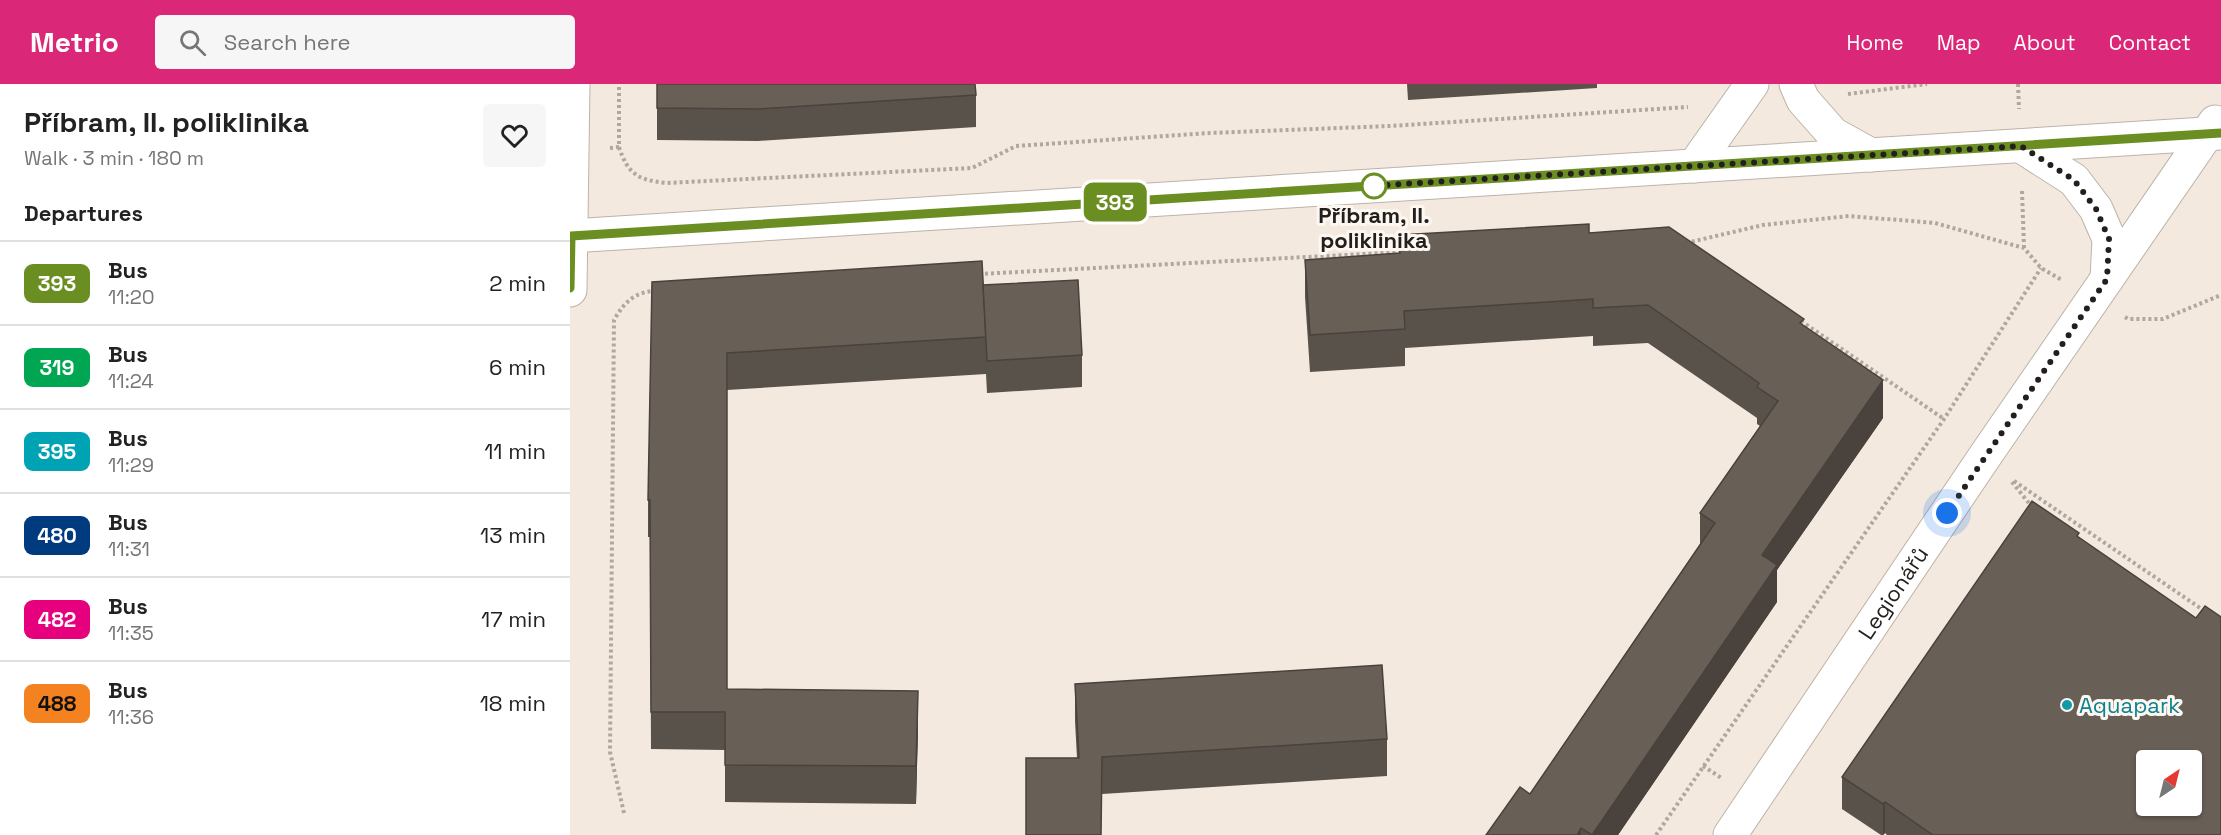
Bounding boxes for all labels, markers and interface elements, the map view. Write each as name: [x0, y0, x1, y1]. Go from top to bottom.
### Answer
search box: [155, 15, 575, 69]
text: Metrio: [30, 24, 119, 60]
icon: search: [176, 26, 209, 59]
text: Search here: [224, 28, 351, 56]
text: Home: [1846, 29, 1904, 56]
text: Map: [1937, 29, 1981, 56]
text: About: [2014, 29, 2076, 56]
text: Contact: [2109, 29, 2191, 56]
text: Příbram, II. poliklinika: [24, 104, 309, 140]
button: heart: [483, 104, 546, 167]
text: Walk · 3 min · 180 m: [24, 145, 204, 171]
marker: Příbram, II. poliklinika: [1361, 173, 1387, 199]
line badge: 393: [1080, 182, 1150, 222]
text: 393: [1096, 189, 1134, 216]
text: Departures: [24, 199, 143, 227]
place label: Příbram, II. poliklinika: [1318, 201, 1430, 254]
text: Bus: [108, 256, 148, 284]
text: 2 min: [489, 269, 546, 297]
text: 393: [38, 270, 76, 297]
text: 11:20: [108, 284, 155, 310]
text: Bus: [108, 340, 148, 368]
text: 6 min: [489, 353, 546, 381]
text: 319: [40, 354, 74, 381]
text: 11:24: [108, 368, 154, 394]
text: Bus: [108, 424, 148, 452]
text: 11 min: [484, 437, 546, 465]
text: 395: [38, 438, 76, 465]
text: 11:29: [108, 452, 154, 478]
your location: [1932, 498, 1962, 528]
text: Bus: [108, 508, 148, 536]
text: 13 min: [480, 521, 546, 549]
text: 480: [37, 522, 77, 549]
text: 11:31: [108, 536, 150, 562]
street label: Legionářů: [1852, 541, 1934, 645]
text: Bus: [108, 592, 148, 620]
text: 17 min: [481, 605, 546, 633]
text: 482: [38, 606, 76, 633]
text: 11:35: [108, 620, 154, 646]
text: Bus: [108, 676, 148, 704]
text: 18 min: [480, 689, 546, 717]
text: 488: [38, 690, 76, 717]
place label: Aquapark: [2079, 691, 2180, 719]
marker: Aquapark: [2060, 698, 2074, 712]
text: 11:36: [108, 704, 154, 730]
north arrow: [2136, 750, 2202, 816]
map controls: [2136, 750, 2202, 816]

